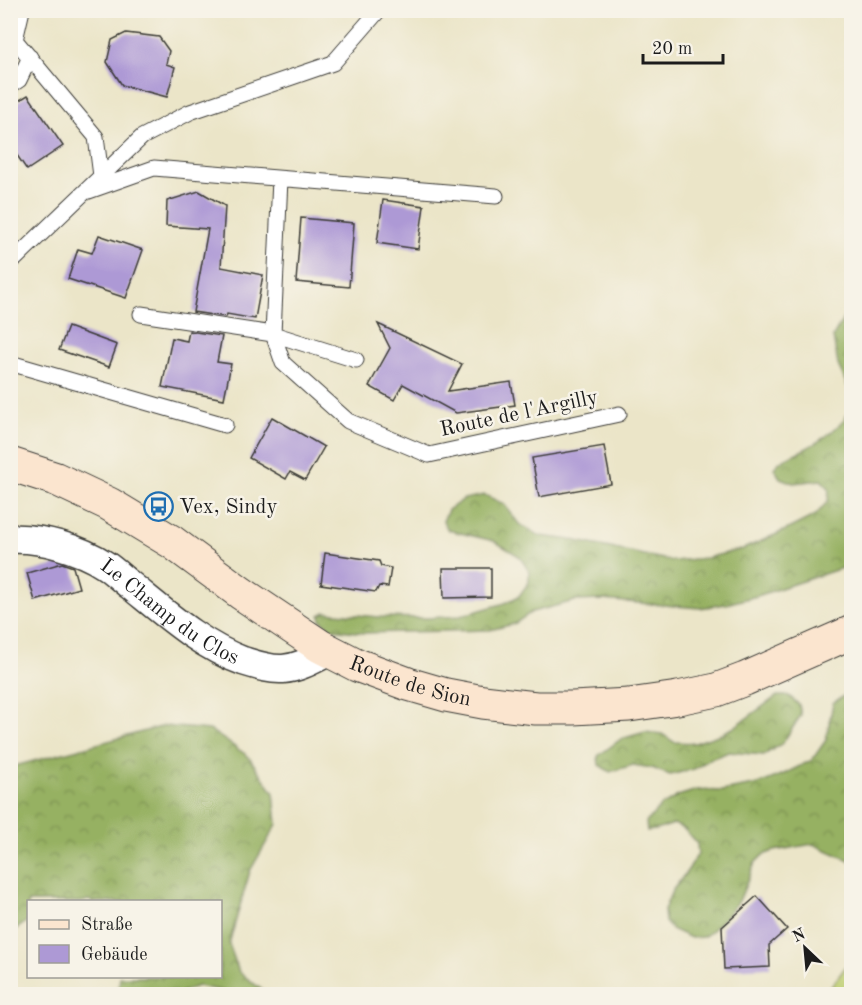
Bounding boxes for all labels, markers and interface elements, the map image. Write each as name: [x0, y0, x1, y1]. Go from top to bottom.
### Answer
scale bar: [643, 27, 722, 65]
text: 20 m: [652, 40, 692, 58]
street label: Route de l'Argilly: [438, 387, 600, 441]
bus stop icon: Vex, Sindy: [142, 491, 174, 523]
place label: Vex, Sindy: [179, 497, 278, 518]
street label: Le Champ du Clos: [96, 555, 242, 669]
street label: Route de Sion: [346, 653, 473, 710]
legend: [27, 900, 222, 978]
text: Straße: [81, 916, 132, 934]
north arrow: [775, 918, 835, 978]
text: N: [790, 926, 809, 946]
text: Gebäude: [81, 946, 148, 964]

